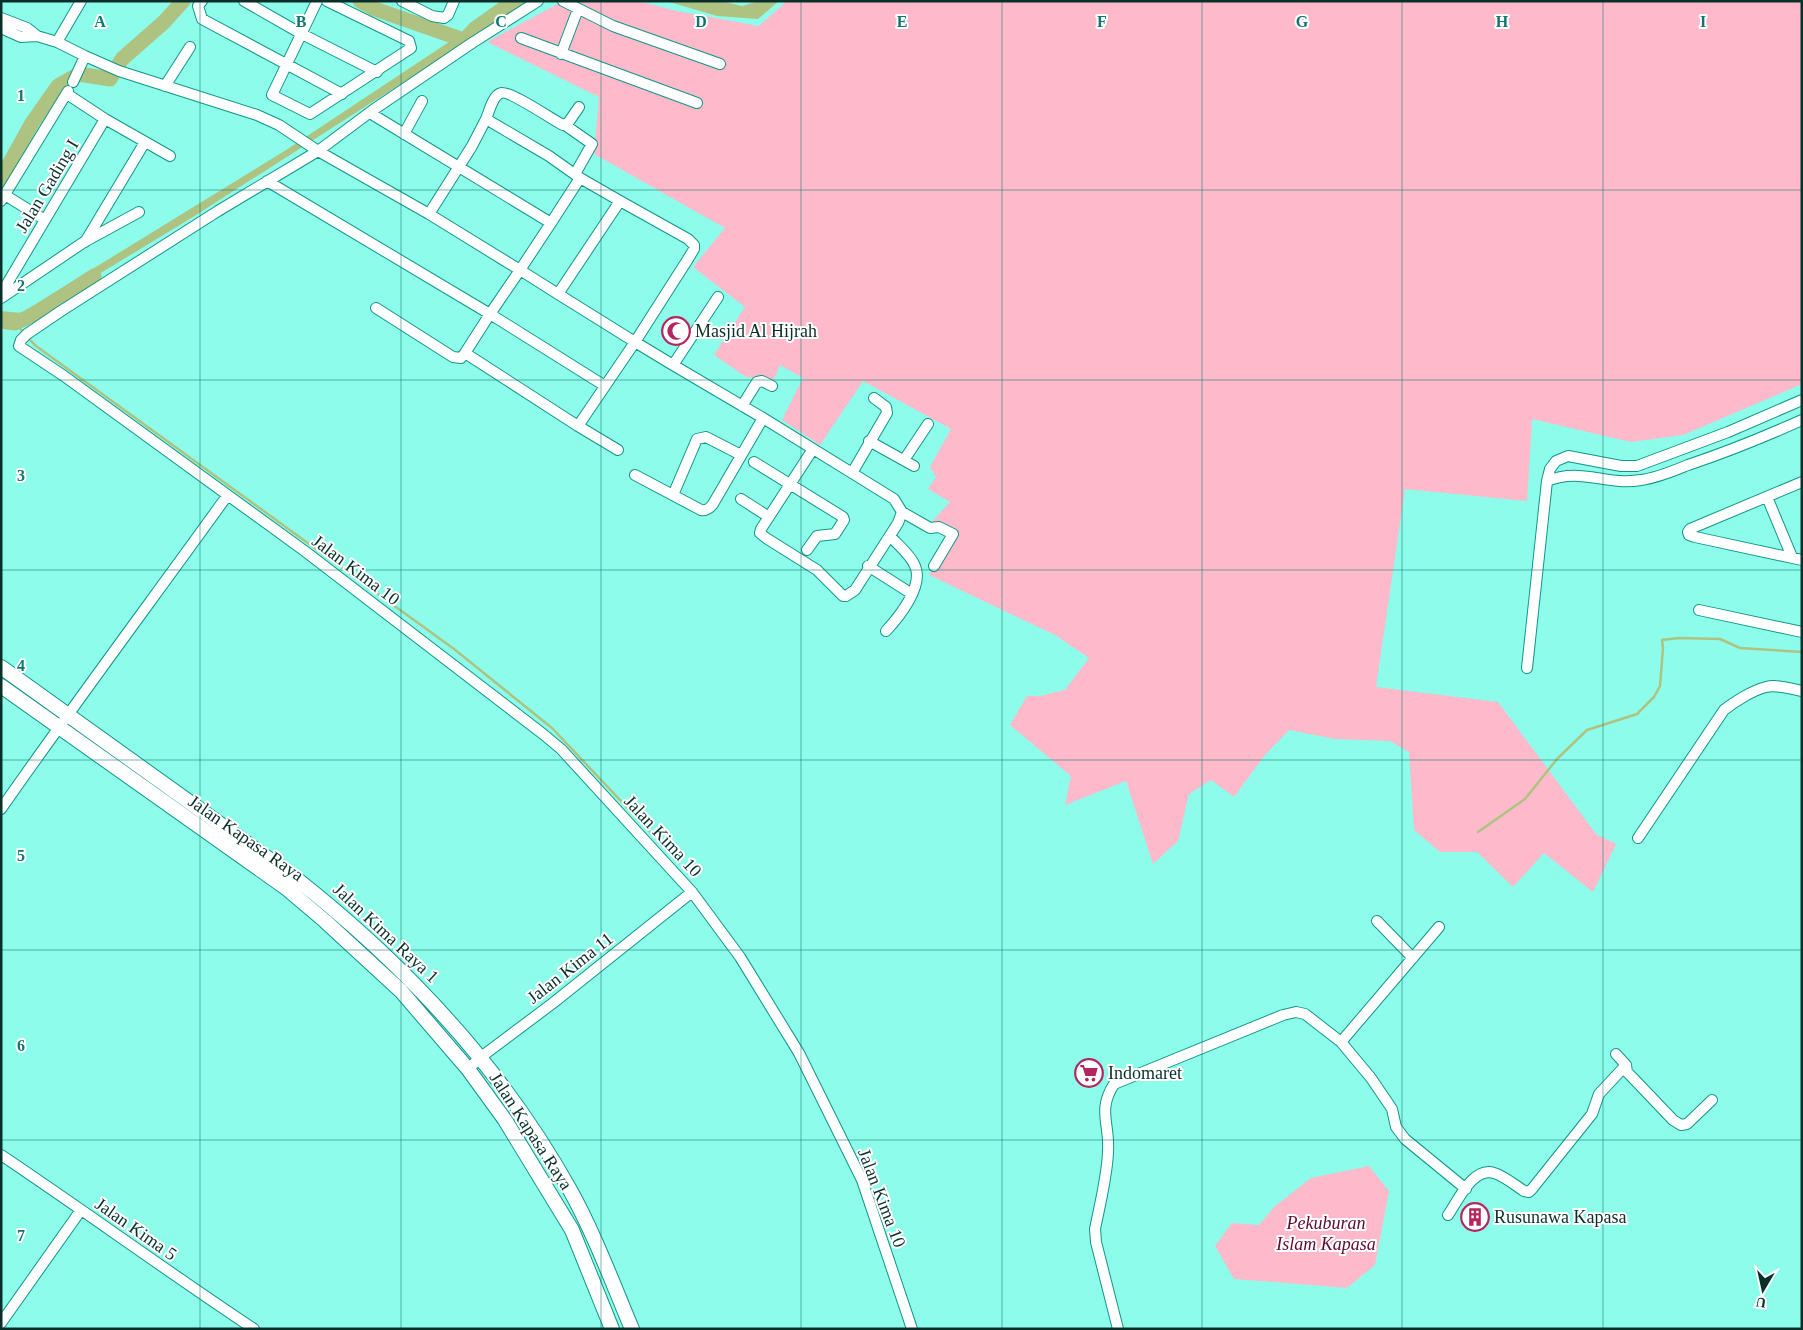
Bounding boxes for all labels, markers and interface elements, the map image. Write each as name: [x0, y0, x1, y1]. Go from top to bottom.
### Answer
text: A: [94, 13, 106, 30]
text: B: [296, 13, 307, 30]
text: C: [495, 13, 507, 30]
text: D: [695, 13, 707, 30]
text: E: [897, 13, 907, 30]
text: F: [1097, 13, 1107, 30]
text: G: [1296, 13, 1309, 30]
text: H: [1496, 13, 1509, 30]
text: I: [1700, 13, 1706, 30]
text: 1: [17, 87, 25, 104]
street label: Jalan Gading I: [11, 136, 83, 236]
text: 2: [17, 277, 25, 294]
mosque icon: Masjid Al Hijrah: [661, 316, 691, 346]
place label: Masjid Al Hijrah: [695, 321, 817, 341]
text: 3: [17, 467, 25, 484]
street label: Jalan Kima 10: [308, 531, 404, 609]
text: 4: [17, 657, 25, 674]
street label: Jalan Kapasa Raya: [185, 791, 307, 885]
street label: Jalan Kima 10: [620, 791, 706, 881]
text: 5: [17, 847, 25, 864]
street label: Jalan Kima Raya 1: [329, 879, 443, 987]
street label: Jalan Kima 11: [523, 928, 617, 1008]
text: 6: [17, 1037, 25, 1054]
supermarket icon: Indomaret: [1074, 1058, 1104, 1088]
place label: Indomaret: [1108, 1063, 1182, 1083]
street label: Jalan Kapasa Raya: [486, 1069, 576, 1193]
street label: Jalan Kima 10: [854, 1146, 910, 1250]
street label: Jalan Kima 5: [91, 1194, 181, 1264]
building icon: Rusunawa Kapasa: [1460, 1202, 1490, 1232]
place label: Rusunawa Kapasa: [1494, 1207, 1626, 1227]
park label: Pekuburan Islam Kapasa: [1275, 1213, 1376, 1254]
text: 7: [17, 1227, 25, 1244]
north arrow: [1738, 1265, 1788, 1315]
text: U: [1755, 1294, 1767, 1311]

